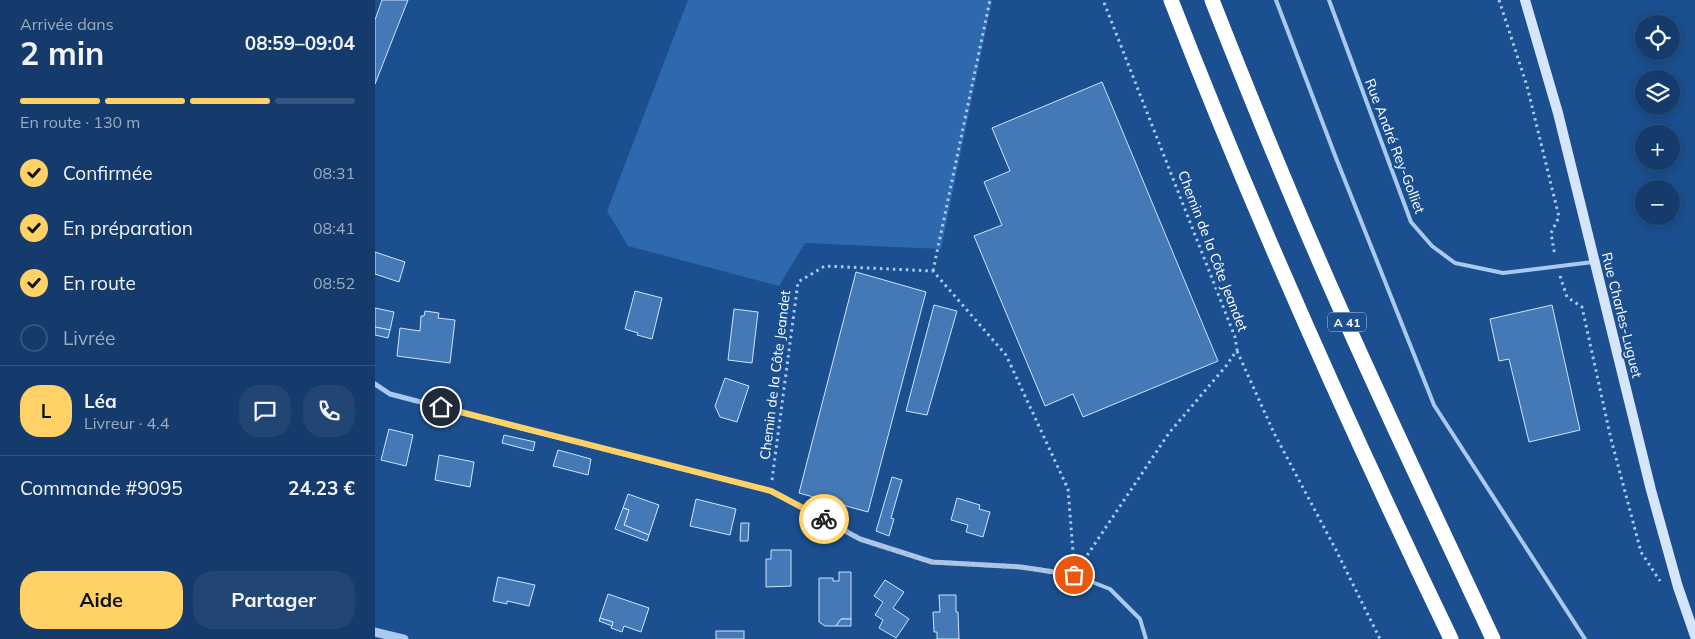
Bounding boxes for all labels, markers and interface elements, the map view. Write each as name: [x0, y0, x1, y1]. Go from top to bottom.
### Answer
text: Arrivée dans: [20, 14, 114, 34]
map controls: [1635, 15, 1680, 225]
button: locate: [1635, 15, 1680, 60]
text: 08:59–09:04: [245, 31, 355, 55]
text: 2 min: [20, 33, 104, 73]
button: layers: [1635, 70, 1680, 115]
street label: Rue André Rey-Golliet: [1361, 76, 1429, 216]
text: En route · 130 m: [20, 112, 140, 132]
button: +: [1635, 125, 1680, 170]
icon: check: [20, 159, 48, 187]
text: Confirmée: [63, 161, 152, 185]
text: 08:31: [313, 163, 355, 183]
street label: Chemin de la Côte Jeandet: [1174, 168, 1252, 334]
button: −: [1635, 180, 1680, 225]
icon: check: [20, 214, 48, 242]
text: En préparation: [63, 216, 193, 240]
text: 08:41: [313, 218, 355, 238]
street label: Rue Charles-Luguet: [1598, 250, 1646, 380]
icon: check: [20, 269, 48, 297]
text: En route: [63, 271, 136, 295]
text: 08:52: [313, 273, 355, 293]
street label: Chemin de la Côte Jeandet: [756, 289, 794, 461]
road number: A 41: [1328, 313, 1366, 332]
text: Livrée: [63, 326, 115, 350]
button: chat: [239, 385, 291, 437]
button: phone: [303, 385, 355, 437]
pin: [420, 386, 462, 428]
text: Léa: [84, 389, 117, 413]
icon: home: [427, 393, 455, 421]
text: L: [41, 399, 51, 423]
text: Livreur · 4.4: [84, 413, 169, 433]
text: Commande #9095: [20, 476, 183, 500]
text: 24.23 €: [288, 476, 355, 500]
courier: [799, 494, 849, 544]
icon: bike: [810, 505, 838, 533]
pin: [1053, 554, 1095, 596]
icon: bag: [1060, 561, 1088, 589]
button: Aide: [20, 571, 183, 629]
button: Partager: [193, 571, 355, 629]

